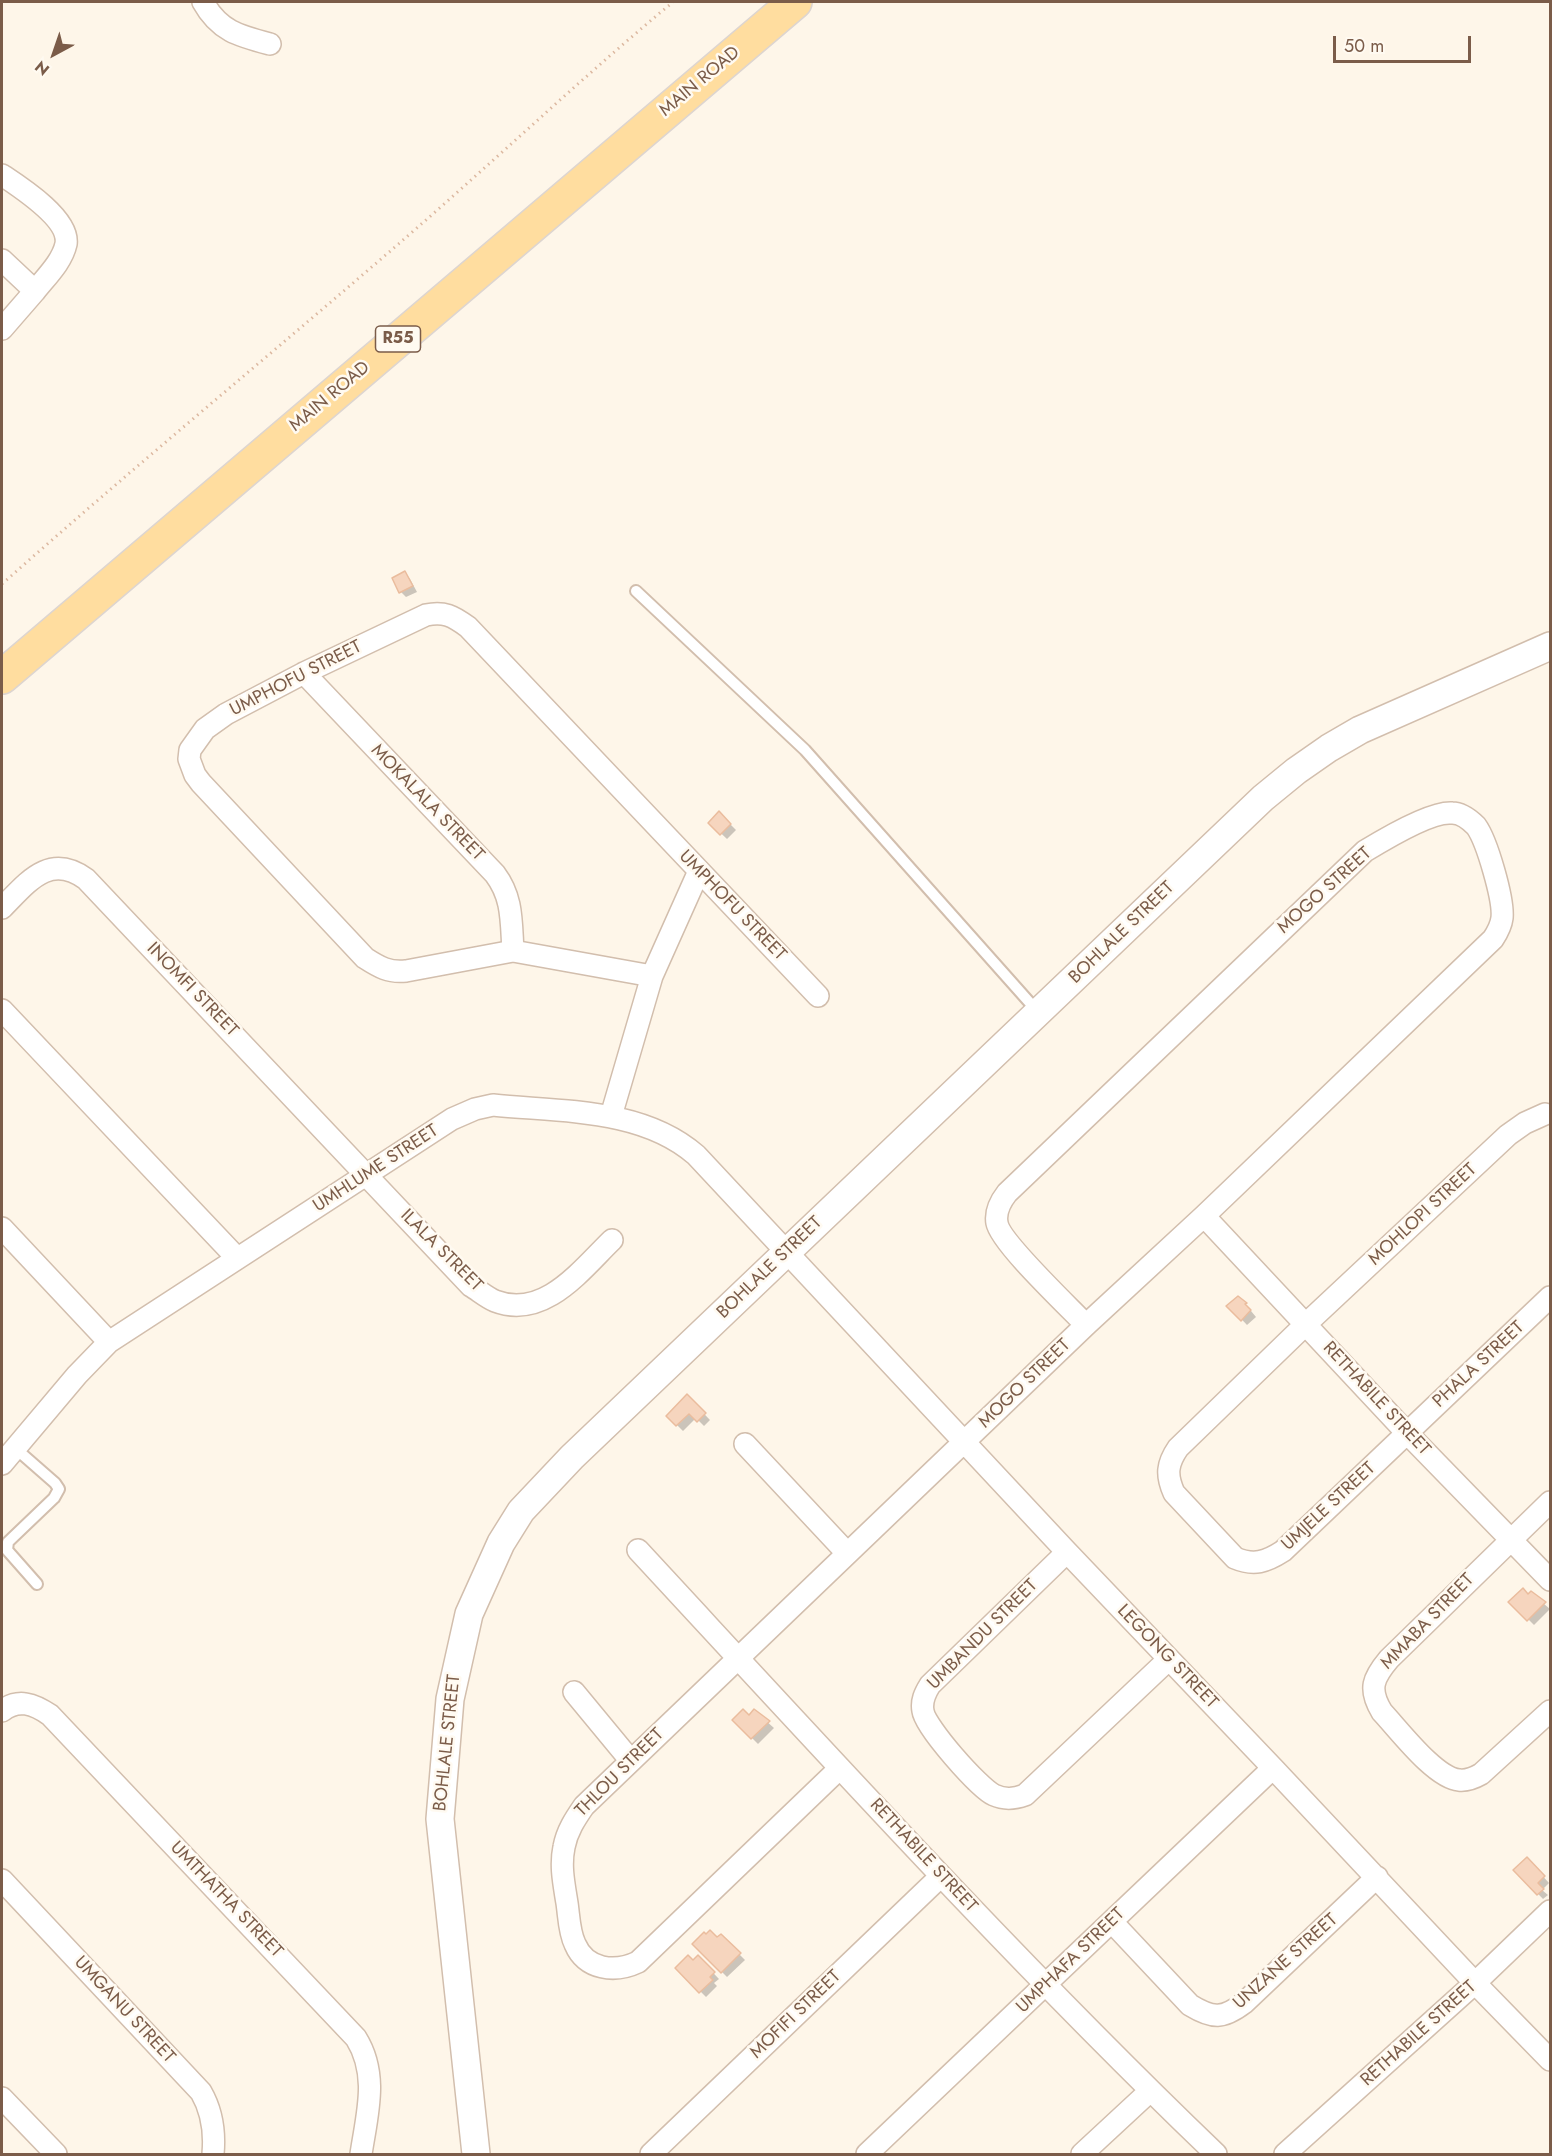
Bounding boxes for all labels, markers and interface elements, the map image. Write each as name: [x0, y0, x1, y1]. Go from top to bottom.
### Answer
north arrow: [24, 24, 84, 84]
scale bar: [1336, 24, 1474, 62]
text: 50 m: [1344, 33, 1384, 59]
street label: MAIN ROAD: [655, 42, 745, 122]
text: N: [30, 55, 54, 81]
road number: R55: [376, 326, 420, 352]
street label: MAIN ROAD: [285, 357, 375, 437]
street label: UMPHOFU STREET: [227, 636, 365, 722]
street label: MOKALALA STREET: [366, 740, 488, 866]
street label: MOGO STREET: [1274, 843, 1376, 939]
street label: UMPHOFU STREET: [674, 846, 790, 966]
street label: BOHLALE STREET: [1065, 877, 1179, 989]
street label: INOMFI STREET: [142, 938, 242, 1042]
street label: UMHLUME STREET: [310, 1121, 442, 1217]
street label: MOHLOPI STREET: [1365, 1159, 1481, 1271]
street label: ILALA STREET: [395, 1205, 487, 1297]
street label: BOHLALE STREET: [713, 1212, 827, 1324]
street label: PHALA STREET: [1429, 1317, 1529, 1413]
street label: MOGO STREET: [975, 1335, 1075, 1433]
street label: RETHABILE STREET: [1318, 1338, 1434, 1460]
street label: UMJELE STREET: [1278, 1458, 1380, 1556]
street label: MMABA STREET: [1377, 1570, 1479, 1674]
street label: UMBANDU STREET: [923, 1575, 1043, 1695]
street label: LEGONG STREET: [1112, 1601, 1222, 1713]
street label: BOHLALE STREET: [430, 1673, 466, 1813]
street label: THLOU STREET: [571, 1724, 669, 1822]
street label: RETHABILE STREET: [865, 1795, 981, 1917]
street label: UMTHATHA STREET: [165, 1838, 287, 1962]
street label: UMPHAFA STREET: [1012, 1904, 1130, 2018]
street label: UNZANE STREET: [1229, 1910, 1343, 2014]
street label: UMGANU STREET: [69, 1952, 179, 2068]
street label: MOFIFI STREET: [746, 1966, 846, 2064]
street label: RETHABILE STREET: [1357, 1977, 1481, 2091]

